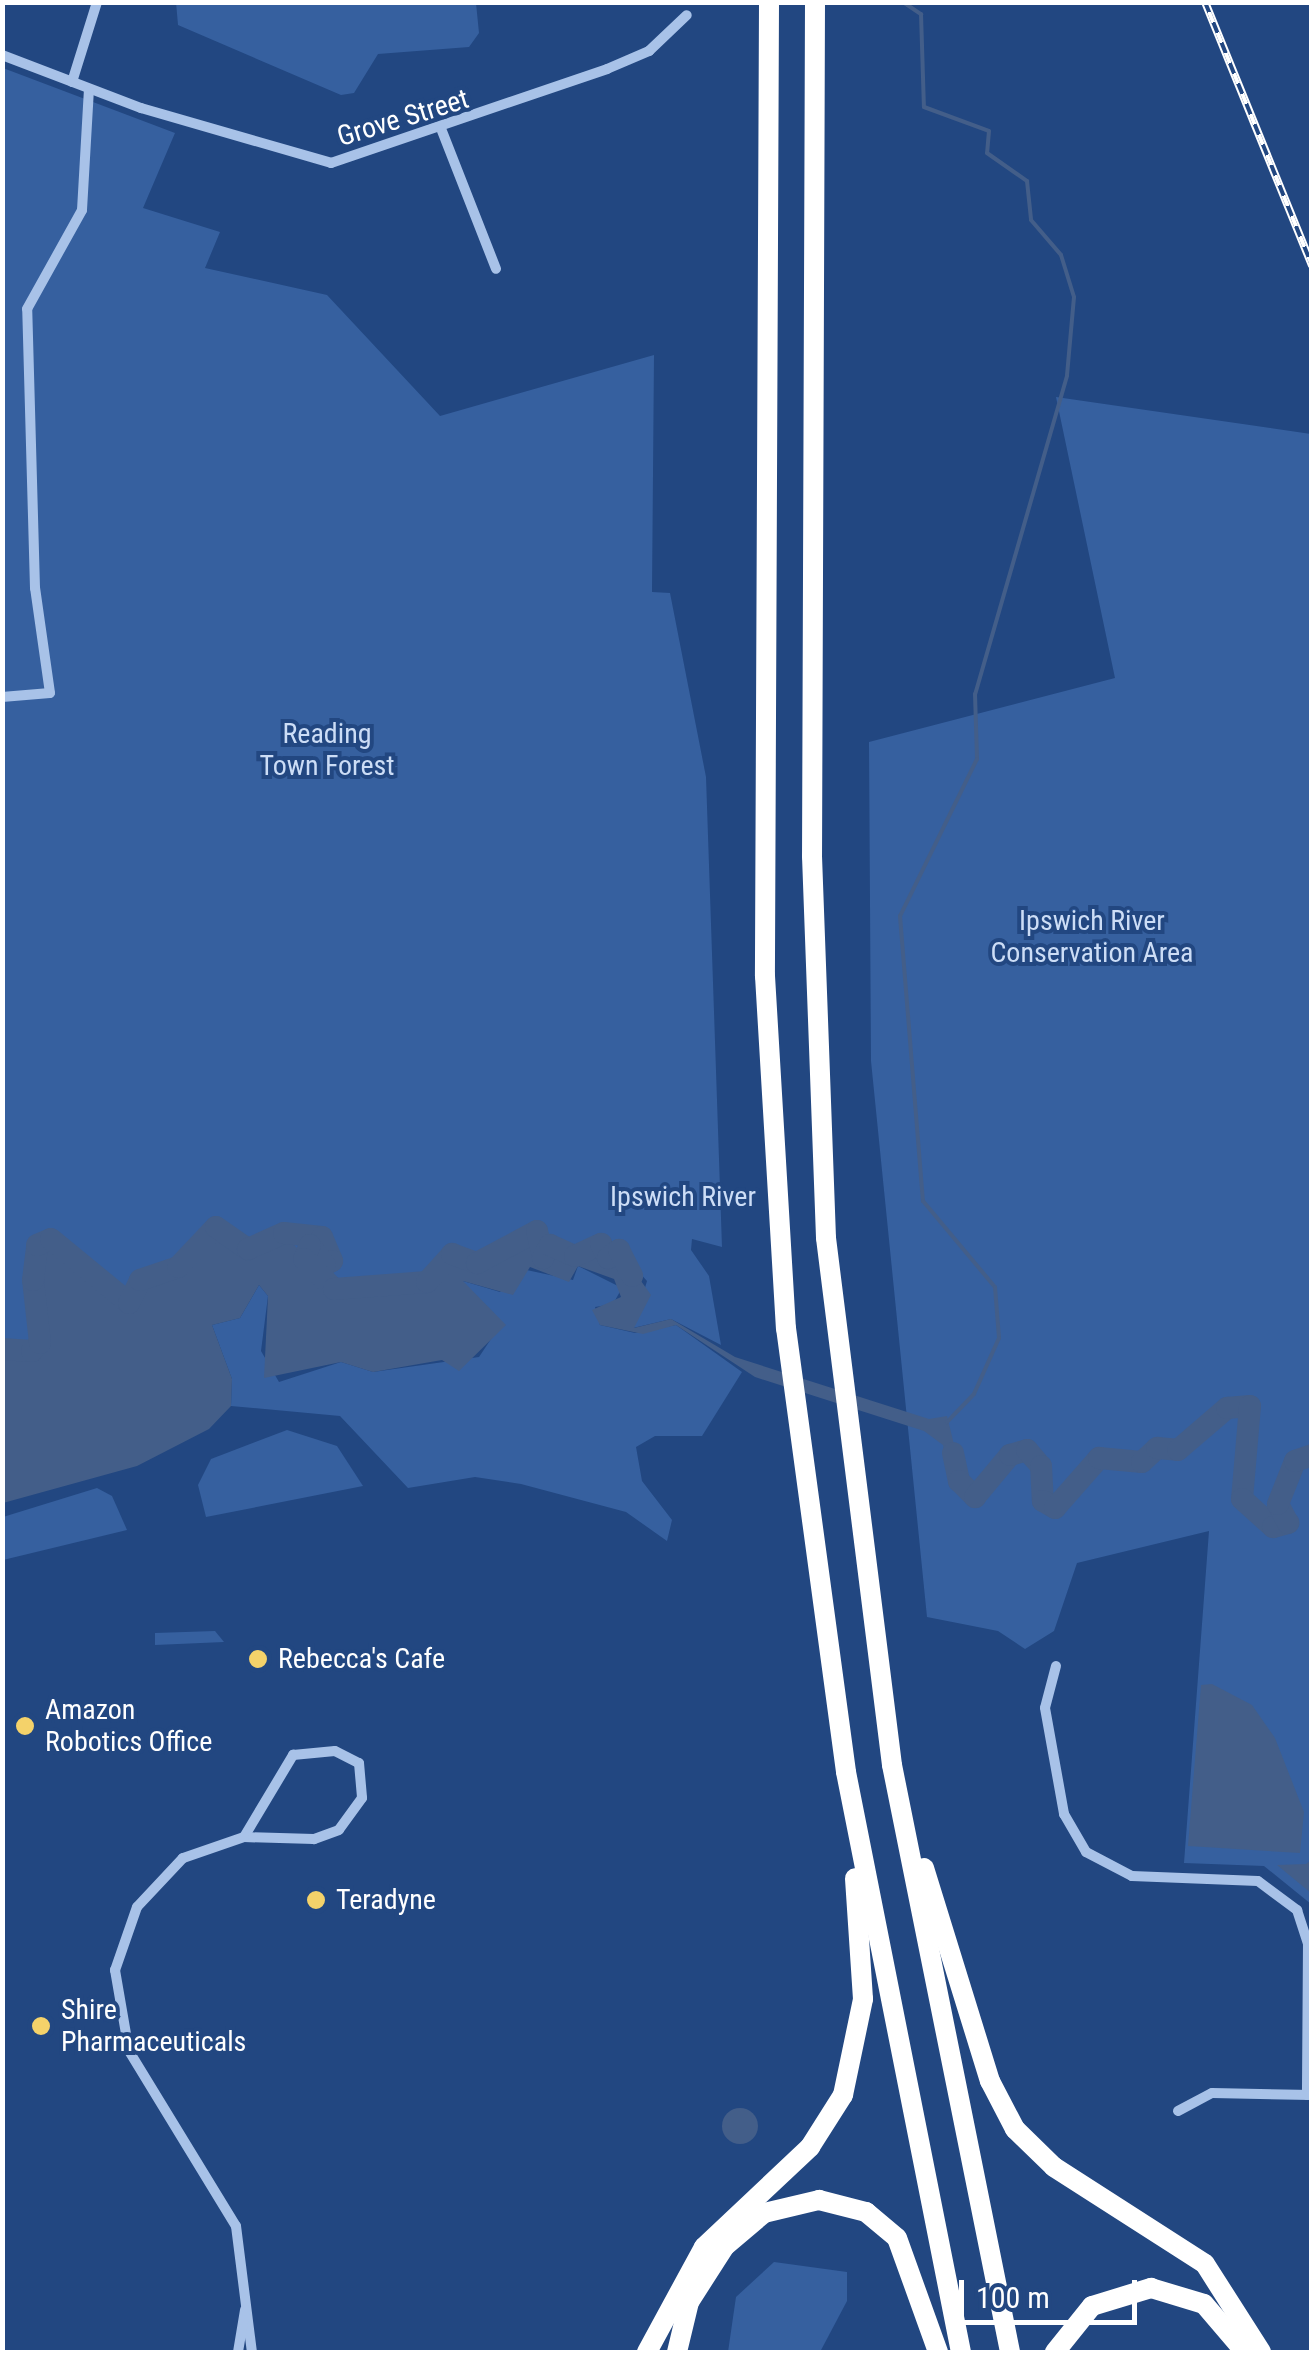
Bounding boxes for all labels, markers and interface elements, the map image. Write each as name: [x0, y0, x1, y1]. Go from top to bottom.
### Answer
street label: Grove Street: [333, 82, 473, 154]
park label: Reading Town Forest: [259, 717, 395, 783]
park label: Ipswich River Conservation Area: [990, 904, 1194, 970]
park label: Ipswich River: [610, 1180, 756, 1214]
place label: Rebecca's Cafe: [278, 1642, 445, 1676]
marker: Rebecca's Cafe: [247, 1648, 269, 1670]
place label: Amazon Robotics Office: [45, 1693, 212, 1759]
marker: Amazon Robotics Office: [14, 1715, 36, 1737]
place label: Teradyne: [336, 1883, 436, 1917]
marker: Teradyne: [305, 1889, 327, 1911]
place label: Shire Pharmaceuticals: [61, 1993, 246, 2059]
marker: Shire Pharmaceuticals: [30, 2015, 52, 2037]
scale bar: [964, 2260, 1142, 2322]
text: 100 m: [976, 2280, 1050, 2315]

